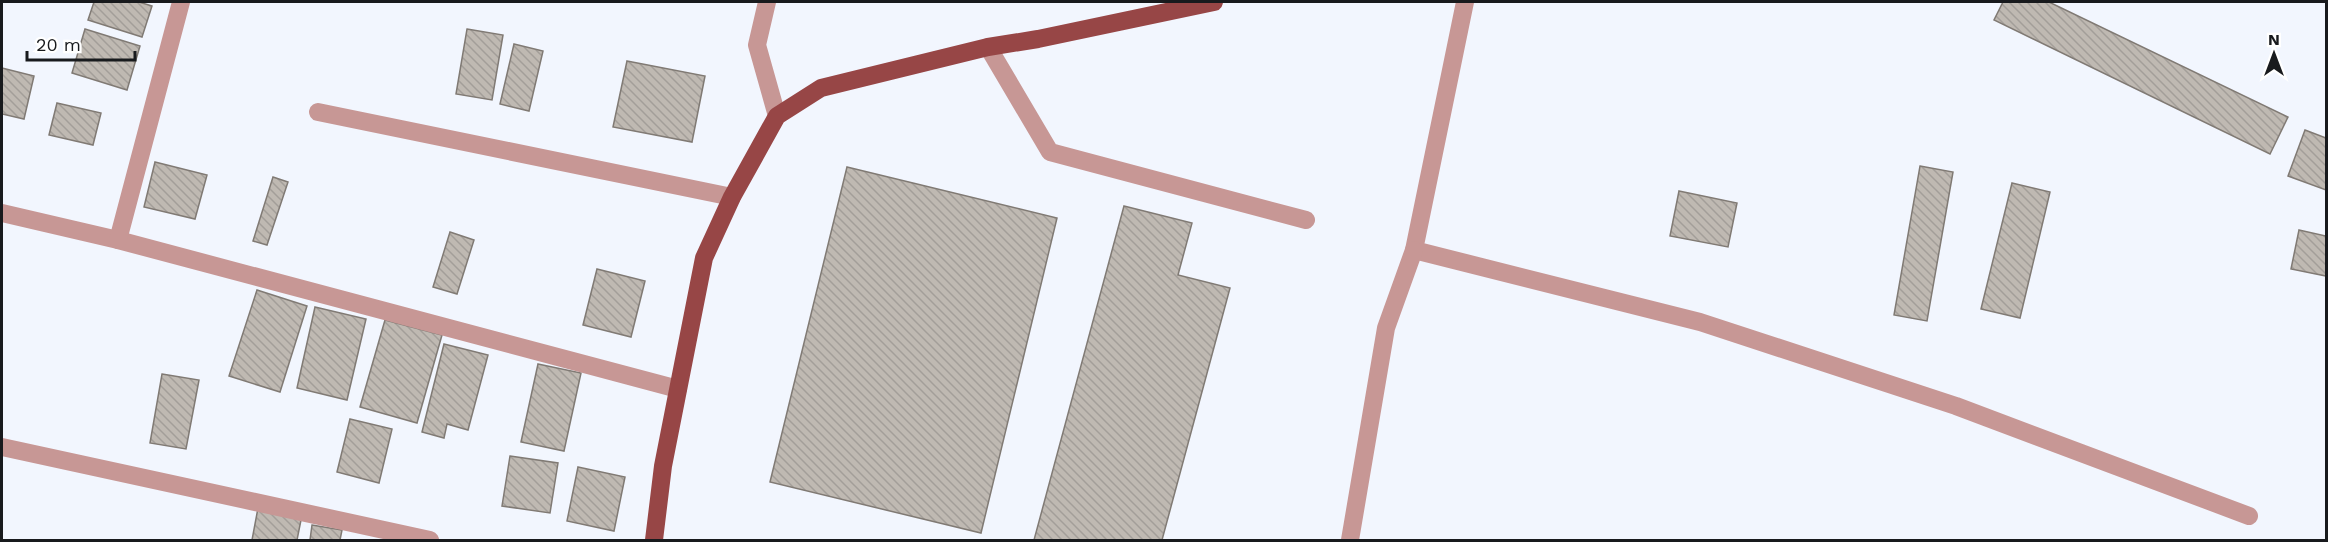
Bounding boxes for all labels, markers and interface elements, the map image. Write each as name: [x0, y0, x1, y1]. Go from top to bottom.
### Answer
scale bar: [27, 24, 135, 62]
north arrow: [2244, 24, 2304, 84]
text: N: [2268, 30, 2280, 49]
text: 20 m: [36, 34, 81, 55]

